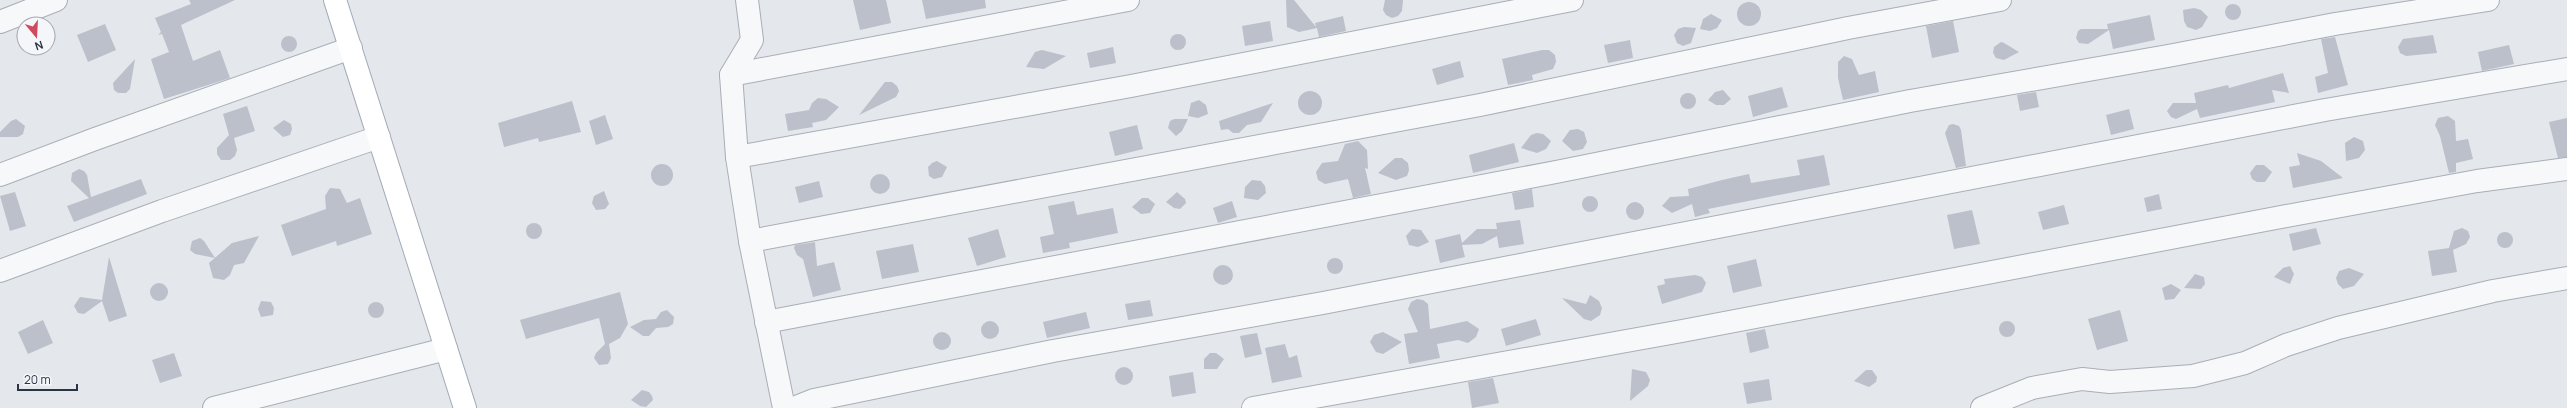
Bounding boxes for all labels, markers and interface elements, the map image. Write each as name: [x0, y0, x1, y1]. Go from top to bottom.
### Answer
north arrow: [16, 16, 56, 56]
text: N: [33, 38, 45, 54]
scale bar: [18, 366, 77, 392]
text: 20 m: [24, 371, 51, 388]

